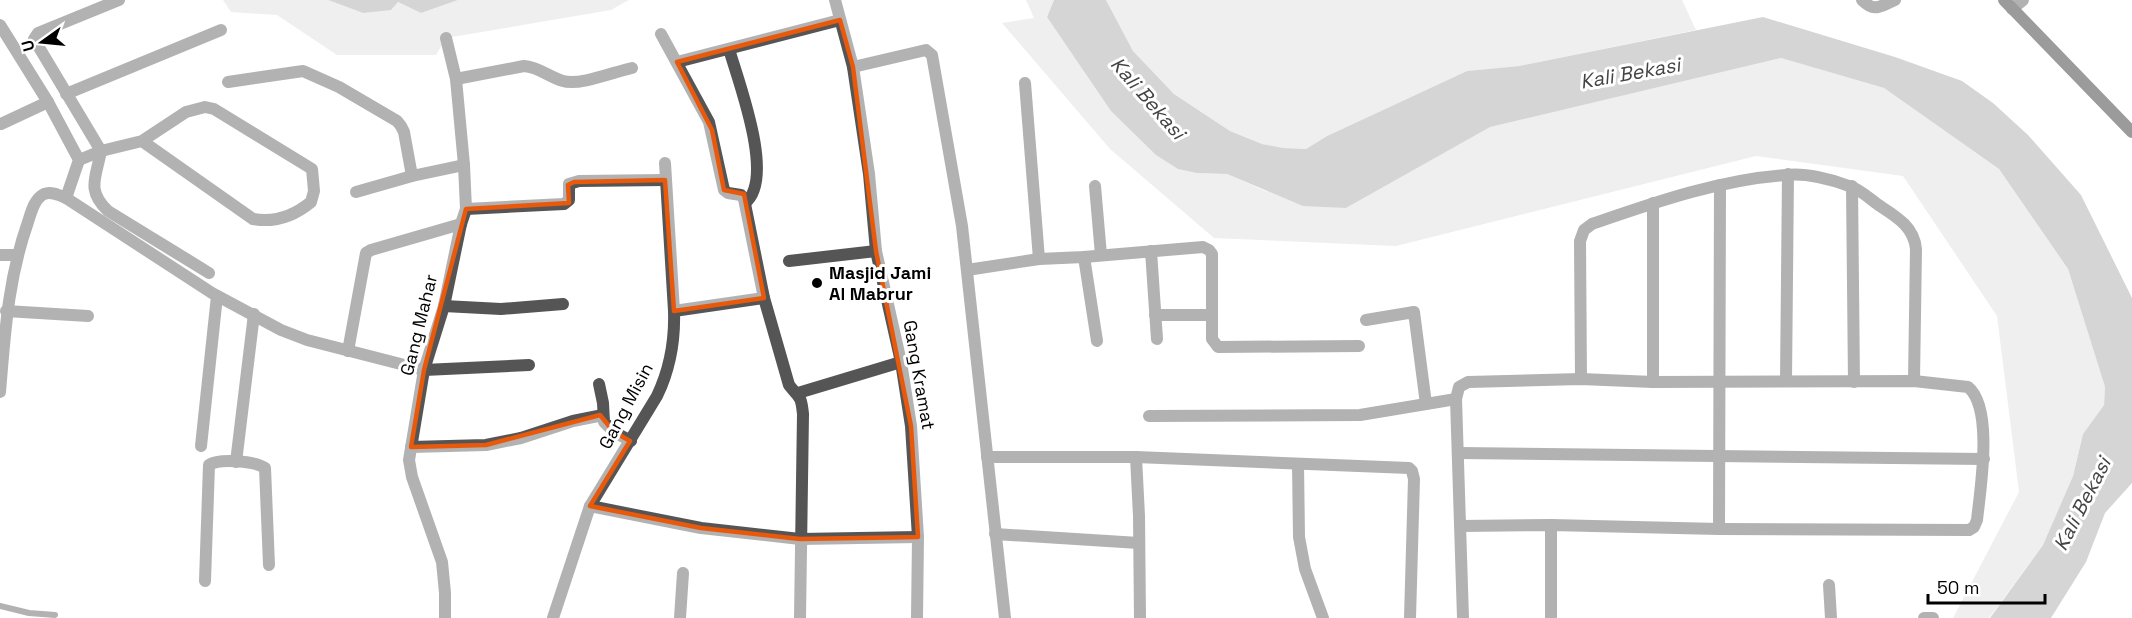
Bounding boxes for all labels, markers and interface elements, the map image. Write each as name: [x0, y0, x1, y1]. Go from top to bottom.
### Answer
north arrow: [12, 12, 72, 72]
text: U: [16, 38, 40, 54]
water label: Kali Bekasi: [1105, 51, 1192, 146]
water label: Kali Bekasi: [1578, 51, 1684, 95]
place label: Masjid Jami Al Mabrur: [829, 261, 931, 305]
street label: Gang Mahar: [395, 272, 442, 378]
marker: Masjid Jami Al Mabrur: [810, 276, 824, 290]
street label: Gang Kramat: [899, 318, 940, 431]
street label: Gang Misin: [593, 359, 658, 453]
water label: Kali Bekasi: [2047, 451, 2117, 555]
scale bar: [1928, 567, 2045, 605]
text: 50 m: [1937, 576, 1979, 599]

